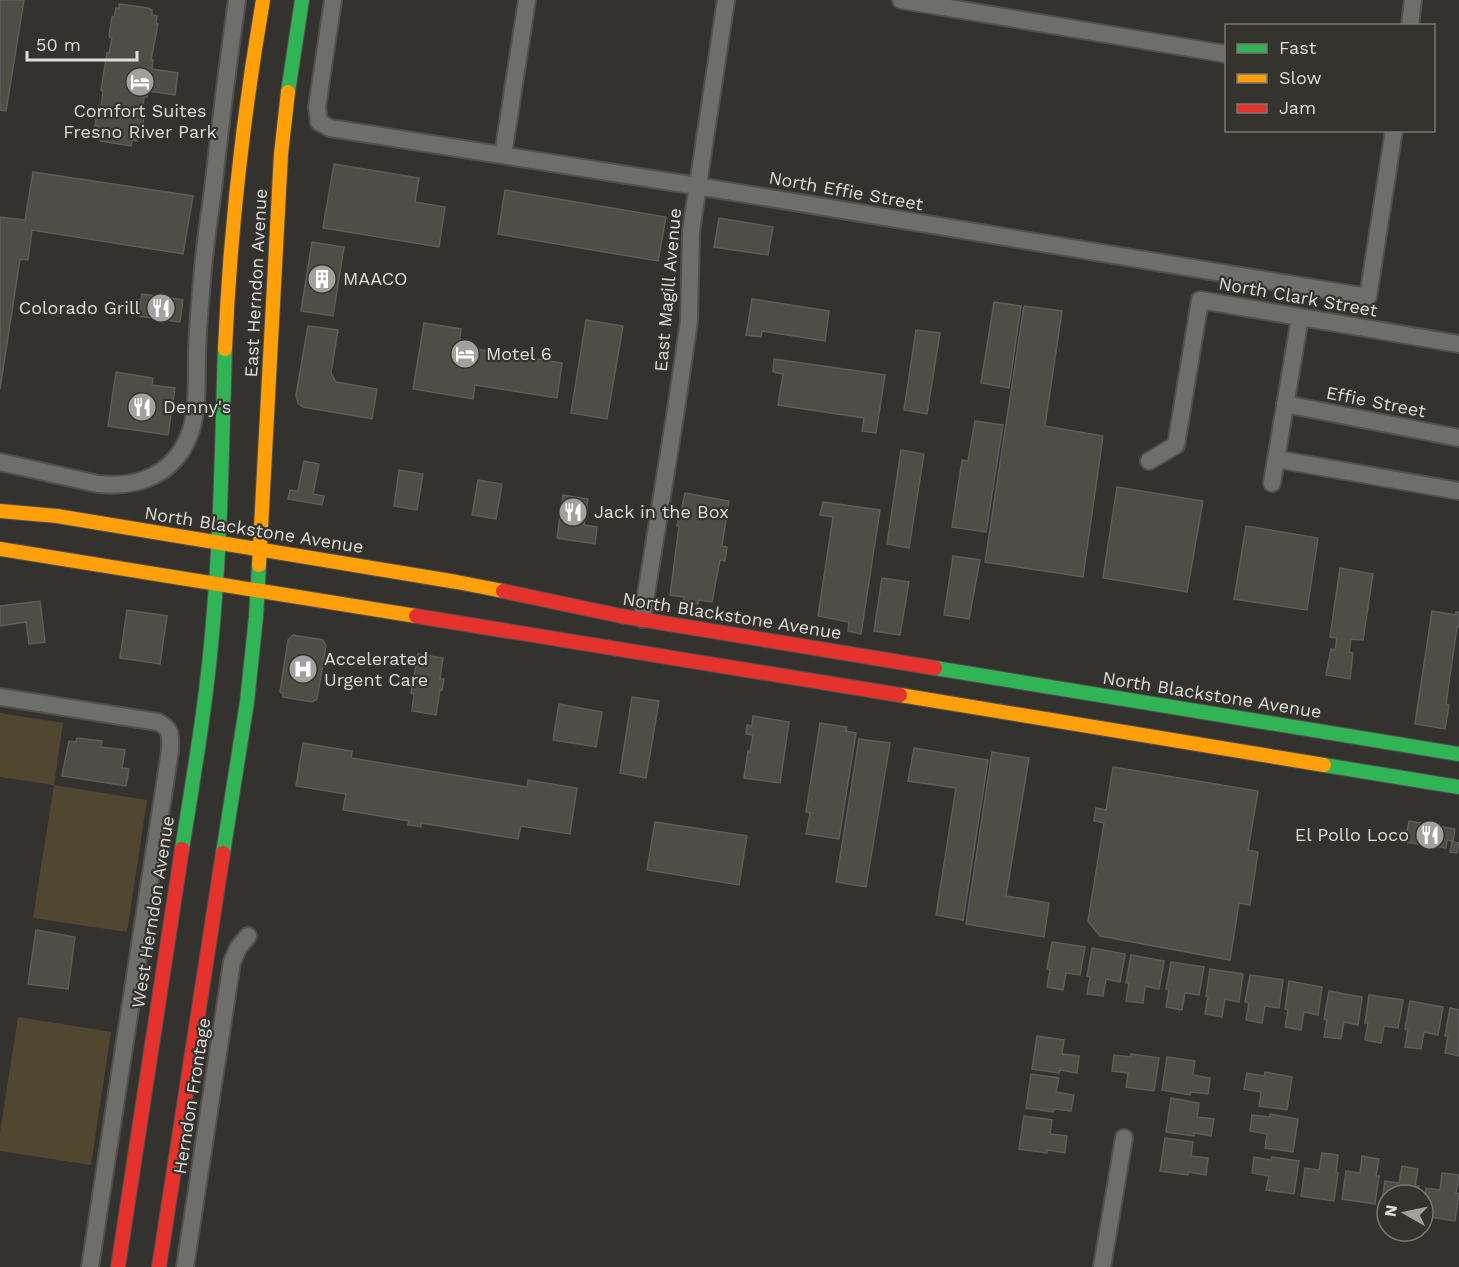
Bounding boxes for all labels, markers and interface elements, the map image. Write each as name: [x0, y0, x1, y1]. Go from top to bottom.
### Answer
scale bar: [27, 24, 136, 62]
legend: [1225, 24, 1435, 132]
text: 50 m: [36, 34, 81, 55]
text: Fast: [1279, 37, 1317, 58]
hotel icon: Comfort Suites Fresno River Park: [124, 66, 156, 98]
text: Slow: [1279, 67, 1322, 88]
text: Jam: [1279, 97, 1316, 118]
place label: Comfort Suites Fresno River Park: [63, 100, 217, 142]
street label: North Effie Street: [767, 167, 925, 214]
street label: East Herndon Avenue: [240, 188, 271, 378]
street label: East Magill Avenue: [650, 207, 685, 373]
building icon: MAACO: [306, 263, 338, 295]
place label: MAACO: [343, 268, 408, 289]
street label: North Clark Street: [1217, 272, 1380, 321]
restaurant icon: Colorado Grill: [145, 292, 177, 324]
place label: Colorado Grill: [19, 297, 140, 318]
hotel icon: Motel 6: [449, 338, 481, 370]
place label: Motel 6: [486, 343, 552, 364]
street label: Effie Street: [1325, 382, 1428, 422]
restaurant icon: Denny's: [126, 391, 158, 423]
place label: Denny's: [163, 396, 231, 417]
restaurant icon: Jack in the Box: [557, 496, 589, 528]
place label: Jack in the Box: [594, 501, 729, 522]
street label: North Blackstone Avenue: [143, 502, 365, 557]
street label: North Blackstone Avenue: [621, 588, 843, 643]
place label: Accelerated Urgent Care: [324, 648, 428, 690]
hospital icon: Accelerated Urgent Care: [287, 653, 319, 685]
street label: North Blackstone Avenue: [1101, 667, 1323, 722]
street label: West Herndon Avenue: [127, 814, 178, 1010]
restaurant icon: El Pollo Loco: [1414, 819, 1446, 851]
place label: El Pollo Loco: [1295, 824, 1409, 845]
street label: Herndon Frontage: [169, 1016, 214, 1176]
north arrow: [1375, 1183, 1435, 1243]
text: N: [1380, 1203, 1401, 1218]

